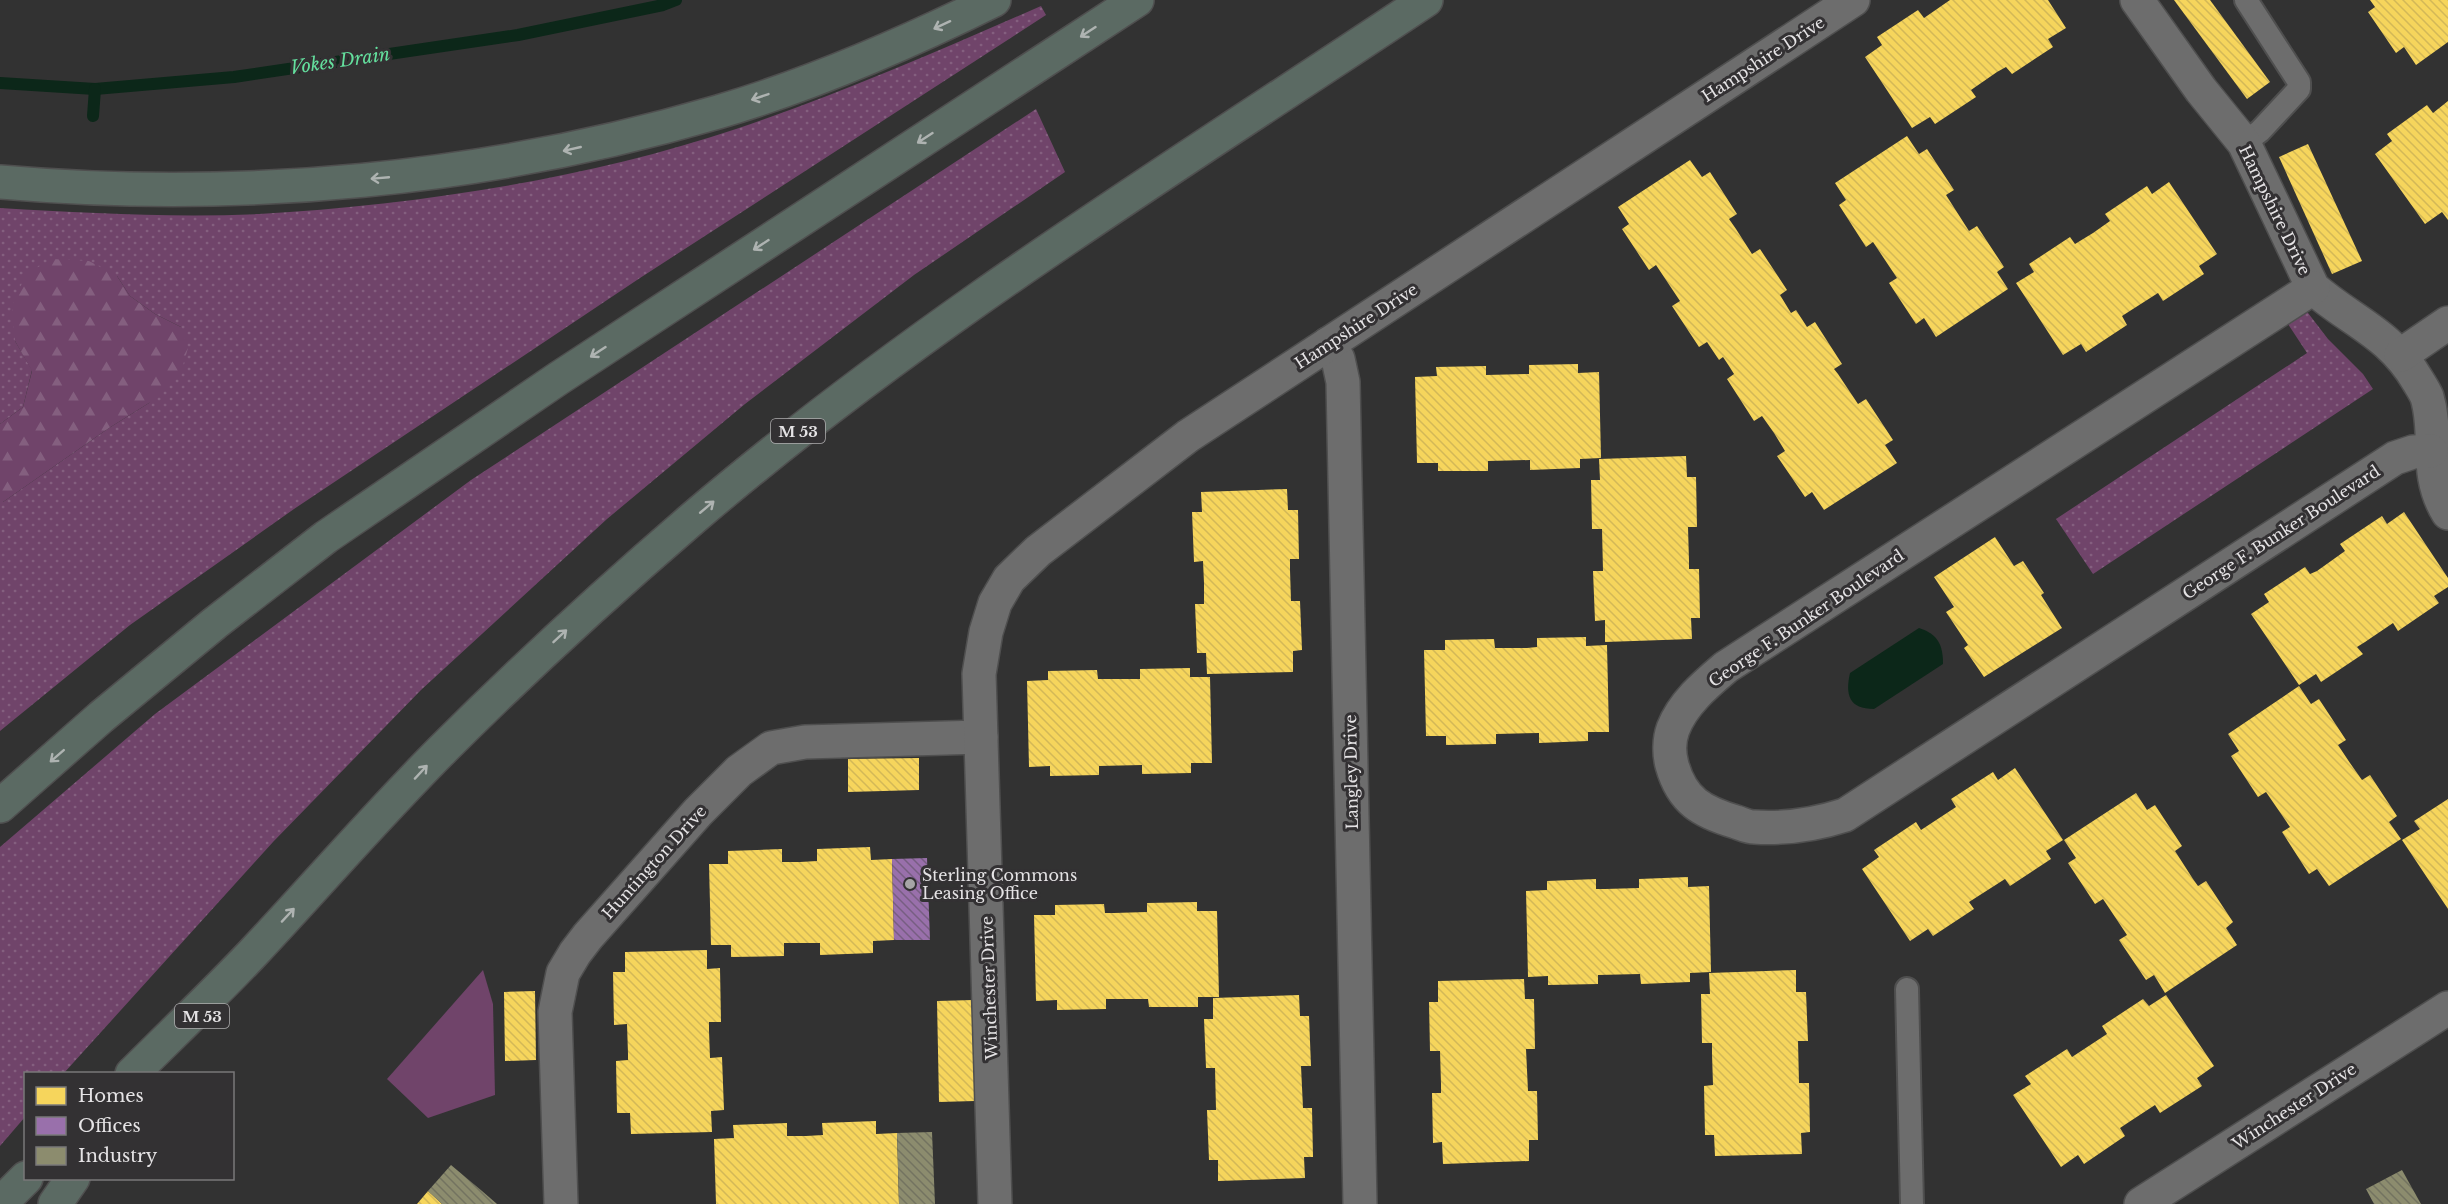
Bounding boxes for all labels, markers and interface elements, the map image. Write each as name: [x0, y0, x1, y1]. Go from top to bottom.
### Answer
street label: Hampshire Drive: [1698, 12, 1828, 106]
one-way arrow: [933, 20, 951, 32]
one-way arrow: [1080, 26, 1097, 38]
water label: Vokes Drain: [289, 43, 391, 79]
one-way arrow: [751, 93, 770, 104]
one-way arrow: [916, 132, 933, 145]
street label: Hampshire Drive: [2235, 142, 2315, 278]
one-way arrow: [563, 143, 582, 155]
one-way arrow: [370, 173, 390, 184]
one-way arrow: [754, 239, 770, 251]
street label: Hampshire Drive: [1291, 279, 1421, 373]
one-way arrow: [591, 346, 607, 358]
road number: M 53: [771, 419, 825, 443]
street label: George F. Bunker Boulevard: [2179, 460, 2384, 603]
one-way arrow: [699, 500, 714, 514]
street label: George F. Bunker Boulevard: [1704, 545, 1908, 691]
one-way arrow: [553, 628, 568, 643]
street label: Langley Drive: [1340, 714, 1362, 830]
one-way arrow: [50, 749, 65, 763]
one-way arrow: [414, 765, 428, 780]
street label: Huntington Drive: [598, 801, 710, 923]
place label: Sterling Commons Leasing Office: [922, 865, 1077, 903]
marker: Sterling Commons Leasing Office: [903, 877, 917, 891]
one-way arrow: [281, 907, 295, 922]
street label: Winchester Drive: [976, 916, 1002, 1061]
road number: M 53: [175, 1004, 229, 1028]
street label: Winchester Drive: [2227, 1058, 2360, 1154]
legend: [24, 1072, 234, 1180]
text: Homes: [78, 1085, 144, 1107]
text: Offices: [78, 1115, 141, 1137]
text: Industry: [78, 1145, 158, 1167]

